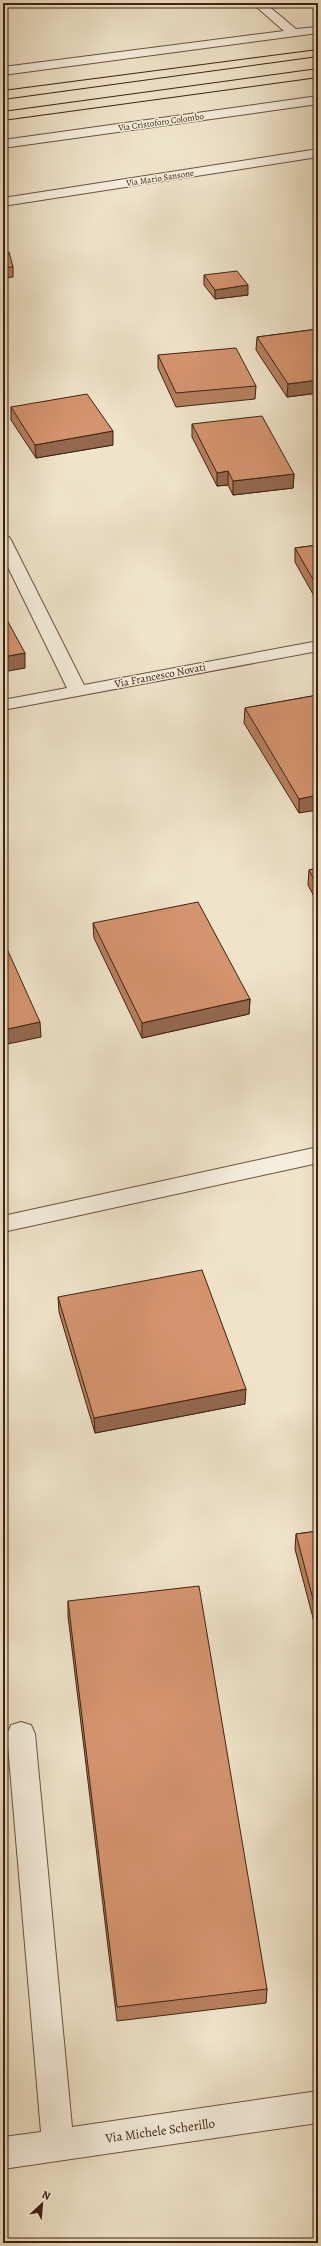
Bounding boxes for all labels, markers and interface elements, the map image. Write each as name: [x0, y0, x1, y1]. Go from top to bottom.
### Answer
street label: Via Cristoforo Colombo: [116, 110, 205, 134]
street label: Via Mario Sansone: [124, 167, 195, 189]
street label: Via Francesco Novati: [112, 659, 207, 692]
street label: Via Michele Scherillo: [103, 2114, 216, 2147]
north arrow: [22, 2184, 62, 2224]
text: N: [39, 2187, 53, 2204]

